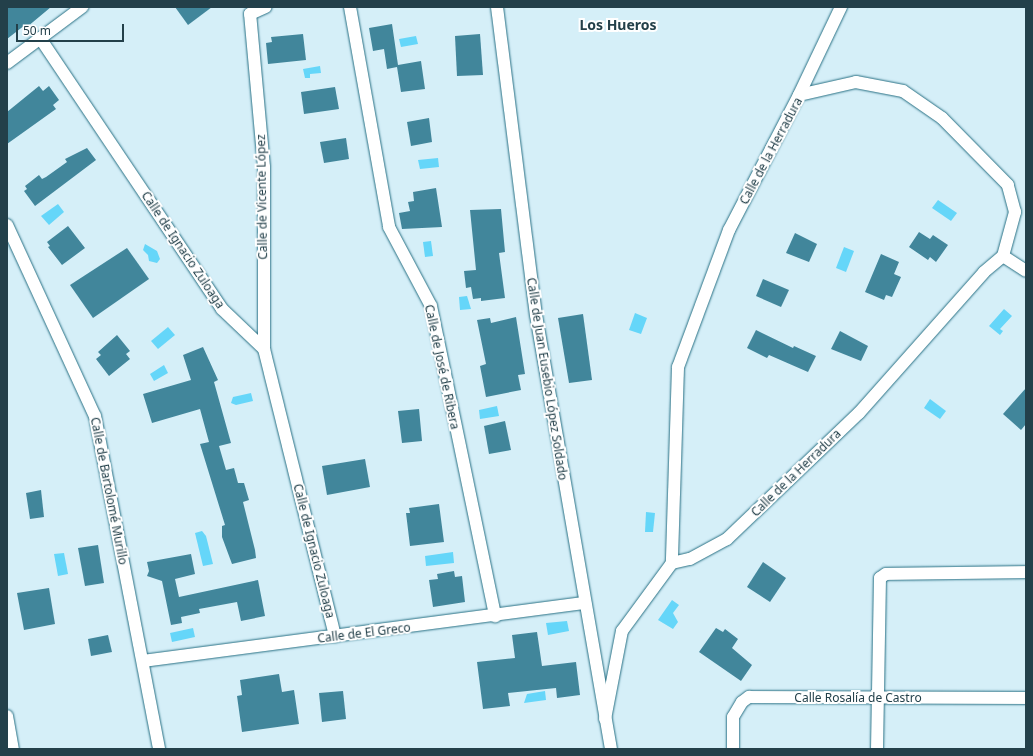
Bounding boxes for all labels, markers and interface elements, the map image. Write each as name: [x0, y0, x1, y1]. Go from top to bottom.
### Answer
scale bar: [18, 16, 126, 42]
district label: Los Hueros: [579, 17, 657, 33]
text: 50 m: [23, 22, 51, 39]
street label: Calle de la Herradura: [737, 95, 805, 207]
street label: Calle de Vicente López: [254, 134, 270, 260]
street label: Calle de Ignacio Zuloaga: [138, 189, 228, 311]
street label: Calle de Juan Eusebio López Soldado: [524, 277, 570, 481]
street label: Calle de José de Ribera: [422, 303, 462, 431]
street label: Calle de Bartolomé Murillo: [88, 416, 130, 566]
street label: Calle de la Herradura: [748, 427, 844, 519]
street label: Calle de Ignacio Zuloaga: [290, 482, 338, 620]
street label: Calle de El Greco: [317, 620, 411, 646]
street label: Calle Rosalía de Castro: [794, 691, 922, 705]

